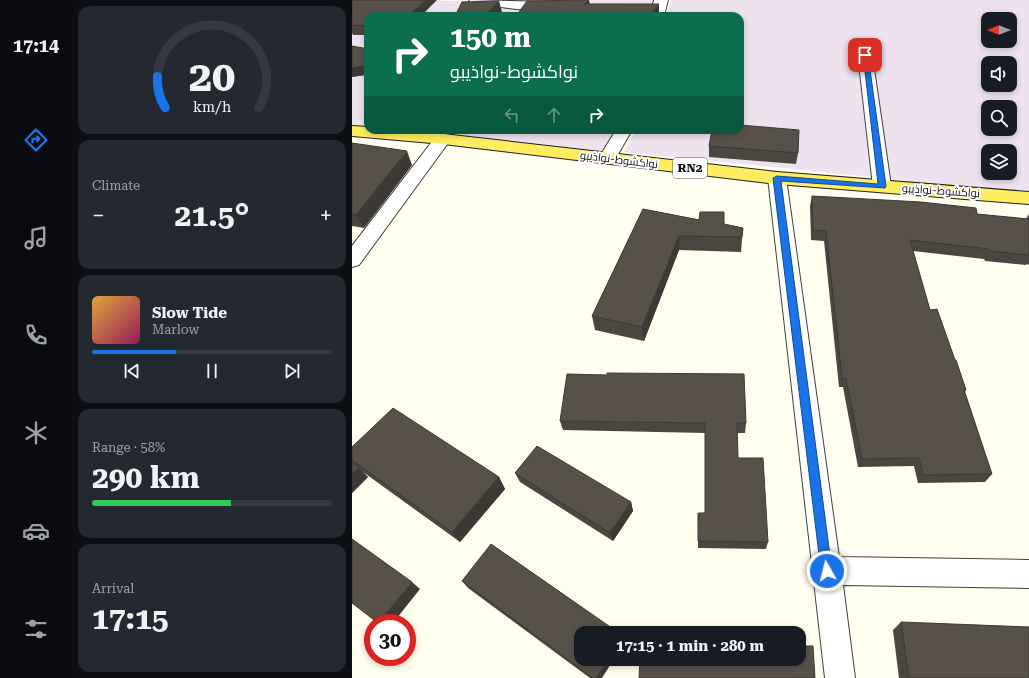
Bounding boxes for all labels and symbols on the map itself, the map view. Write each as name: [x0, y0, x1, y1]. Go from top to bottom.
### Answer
north arrow: [981, 12, 1017, 48]
pin: [848, 38, 882, 72]
street label: نواكشوط-نواذيبو: [579, 149, 659, 171]
road number: RN2: [673, 158, 707, 178]
street label: نواكشوط-نواذيبو: [901, 182, 981, 200]
position arrow: [806, 550, 848, 592]
speed limit sign: 30: [364, 614, 416, 666]

